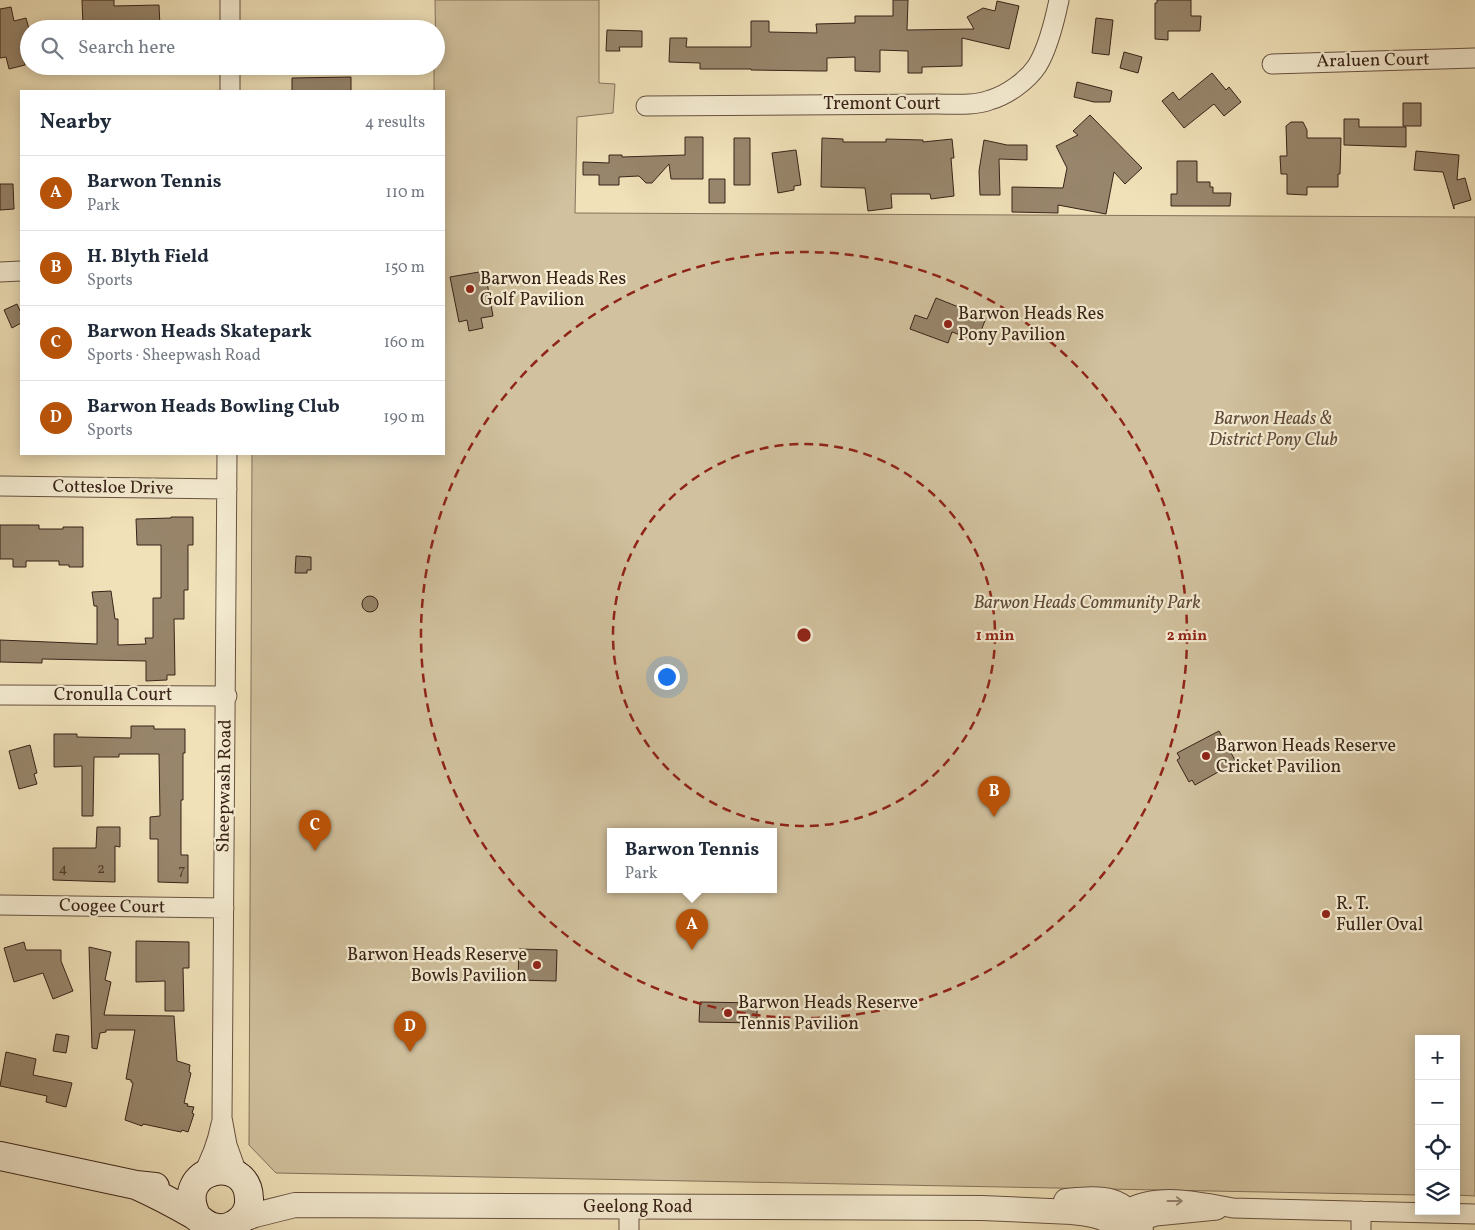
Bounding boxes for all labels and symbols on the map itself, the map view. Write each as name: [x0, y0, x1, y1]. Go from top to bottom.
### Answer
street label: Araluen Court: [1316, 48, 1430, 74]
street label: Tremont Court: [823, 92, 941, 117]
place label: Barwon Heads Res Golf Pavilion: [480, 267, 626, 313]
marker: Barwon Heads Res Golf Pavilion: [464, 283, 476, 295]
place label: Barwon Heads Res Pony Pavilion: [958, 302, 1104, 348]
marker: Barwon Heads Res Pony Pavilion: [942, 318, 954, 330]
park label: Barwon Heads & District Pony Club: [1209, 407, 1337, 453]
street label: Cottesloe Drive: [52, 474, 174, 502]
park label: Barwon Heads Community Park: [973, 591, 1201, 616]
centre of rings: [795, 626, 813, 644]
text: 1 min: [976, 626, 1014, 647]
text: 2 min: [1167, 626, 1207, 647]
your location: [654, 664, 680, 690]
street label: Cronulla Court: [54, 683, 172, 708]
street label: Sheepwash Road: [211, 719, 239, 853]
place label: Barwon Heads Reserve Cricket Pavilion: [1216, 734, 1396, 780]
marker: Barwon Heads Reserve Cricket Pavilion: [1200, 750, 1212, 762]
pin: B: [978, 776, 1010, 817]
pin: C: [299, 810, 331, 851]
house number: 4: [59, 859, 68, 880]
house number: 2: [97, 859, 105, 880]
house number: 7: [178, 860, 186, 881]
place label: R. T. Fuller Oval: [1336, 892, 1423, 938]
street label: Coogee Court: [59, 894, 165, 920]
marker: R. T. Fuller Oval: [1320, 908, 1332, 920]
pin: A: [676, 909, 708, 950]
place label: Barwon Heads Reserve Bowls Pavilion: [347, 943, 527, 989]
marker: Barwon Heads Reserve Bowls Pavilion: [531, 959, 543, 971]
place label: Barwon Heads Reserve Tennis Pavilion: [738, 991, 918, 1037]
marker: Barwon Heads Reserve Tennis Pavilion: [722, 1007, 734, 1019]
pin: D: [394, 1011, 426, 1052]
street label: Geelong Road: [583, 1195, 693, 1220]
one-way arrow: [1166, 1196, 1183, 1206]

